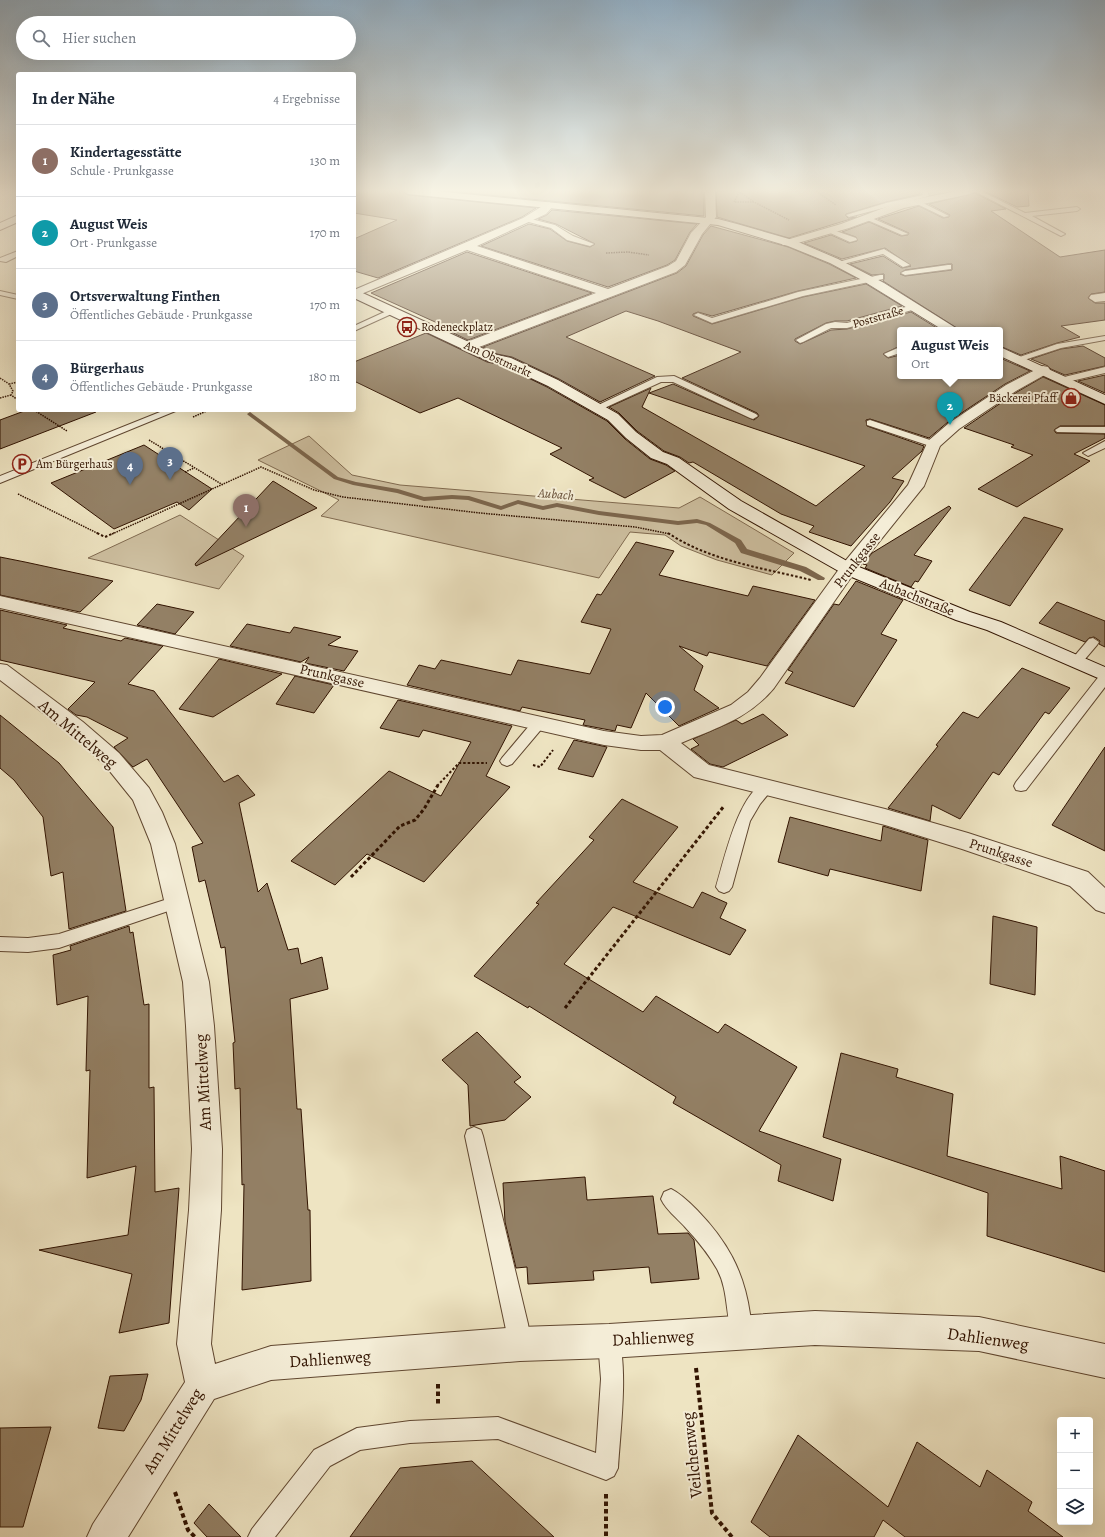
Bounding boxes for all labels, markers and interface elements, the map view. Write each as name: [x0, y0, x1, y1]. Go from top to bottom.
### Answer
search box: [16, 16, 356, 60]
icon: search: [30, 27, 52, 49]
text: Hier suchen: [62, 28, 136, 48]
text: In der Nähe: [32, 87, 115, 110]
text: 4 Ergebnisse: [273, 90, 340, 107]
text: Kindertagesstätte: [70, 142, 182, 162]
text: 1: [43, 152, 47, 169]
text: 130 m: [310, 152, 340, 169]
text: Schule · Prunkgasse: [70, 162, 174, 179]
text: August Weis: [70, 214, 148, 234]
text: 2: [42, 224, 48, 241]
text: 170 m: [310, 224, 340, 241]
text: Ort · Prunkgasse: [70, 234, 157, 251]
text: Ortsverwaltung Finthen: [70, 286, 220, 306]
text: 3: [42, 296, 48, 313]
text: 170 m: [310, 296, 340, 313]
street label: Poststraße: [851, 302, 905, 332]
text: Öffentliches Gebäude · Prunkgasse: [70, 306, 253, 323]
bus stop icon: Rodeneckplatz: [396, 316, 418, 338]
place label: Rodeneckplatz: [421, 319, 493, 335]
popup: [897, 327, 1003, 379]
text: August Weis: [911, 335, 989, 355]
street label: Am Obstmarkt: [461, 337, 534, 381]
text: Ort: [911, 355, 929, 372]
text: Bürgerhaus: [70, 358, 144, 378]
text: 4: [42, 368, 48, 385]
text: 180 m: [309, 368, 340, 385]
text: Öffentliches Gebäude · Prunkgasse: [70, 378, 253, 395]
shop icon: Bäckerei Pfaff: [1060, 387, 1082, 409]
place label: Bäckerei Pfaff: [989, 390, 1059, 406]
pin: 2: [937, 392, 963, 425]
pin: 3: [157, 447, 183, 480]
pin: 4: [117, 452, 143, 485]
parking icon: Am Bürgerhaus: [11, 453, 33, 475]
place label: Am Bürgerhaus: [35, 456, 113, 472]
water label: Aubach: [536, 484, 575, 504]
pin: 1: [233, 494, 259, 527]
street label: Prunkgasse: [829, 528, 885, 592]
street label: Aubachstraße: [876, 573, 957, 621]
street label: Prunkgasse: [298, 659, 366, 693]
street label: Am Mittelweg: [33, 693, 123, 774]
your location: [655, 697, 675, 717]
street label: Prunkgasse: [967, 834, 1035, 872]
street label: Am Mittelweg: [189, 1033, 217, 1132]
street label: Dahlienweg: [946, 1322, 1031, 1356]
street label: Dahlienweg: [611, 1324, 695, 1352]
street label: Dahlienweg: [288, 1345, 372, 1373]
street label: Am Mittelweg: [137, 1383, 209, 1479]
street label: Veilchenweg: [676, 1410, 708, 1500]
map controls: [1057, 1417, 1093, 1525]
button: +: [1057, 1417, 1093, 1453]
button: −: [1057, 1453, 1093, 1489]
button: layers: [1057, 1489, 1093, 1525]

